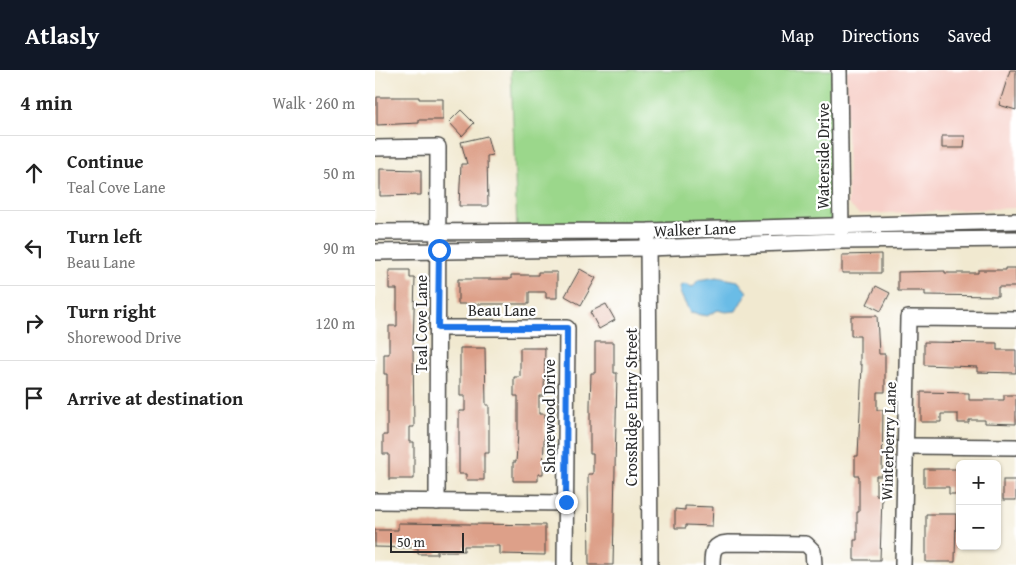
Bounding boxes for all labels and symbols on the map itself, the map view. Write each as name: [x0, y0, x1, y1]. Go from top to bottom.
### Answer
street label: Waterside Drive: [811, 103, 835, 209]
street label: Walker Lane: [653, 216, 737, 242]
route start: [428, 239, 451, 262]
street label: Teal Cove Lane: [409, 275, 433, 373]
street label: Beau Lane: [468, 298, 536, 322]
street label: CrossRidge Entry Street: [619, 327, 643, 486]
street label: Shorewood Drive: [537, 359, 561, 473]
street label: Winterberry Lane: [874, 381, 902, 501]
route end: [555, 491, 578, 514]
scale bar: [390, 530, 464, 553]

